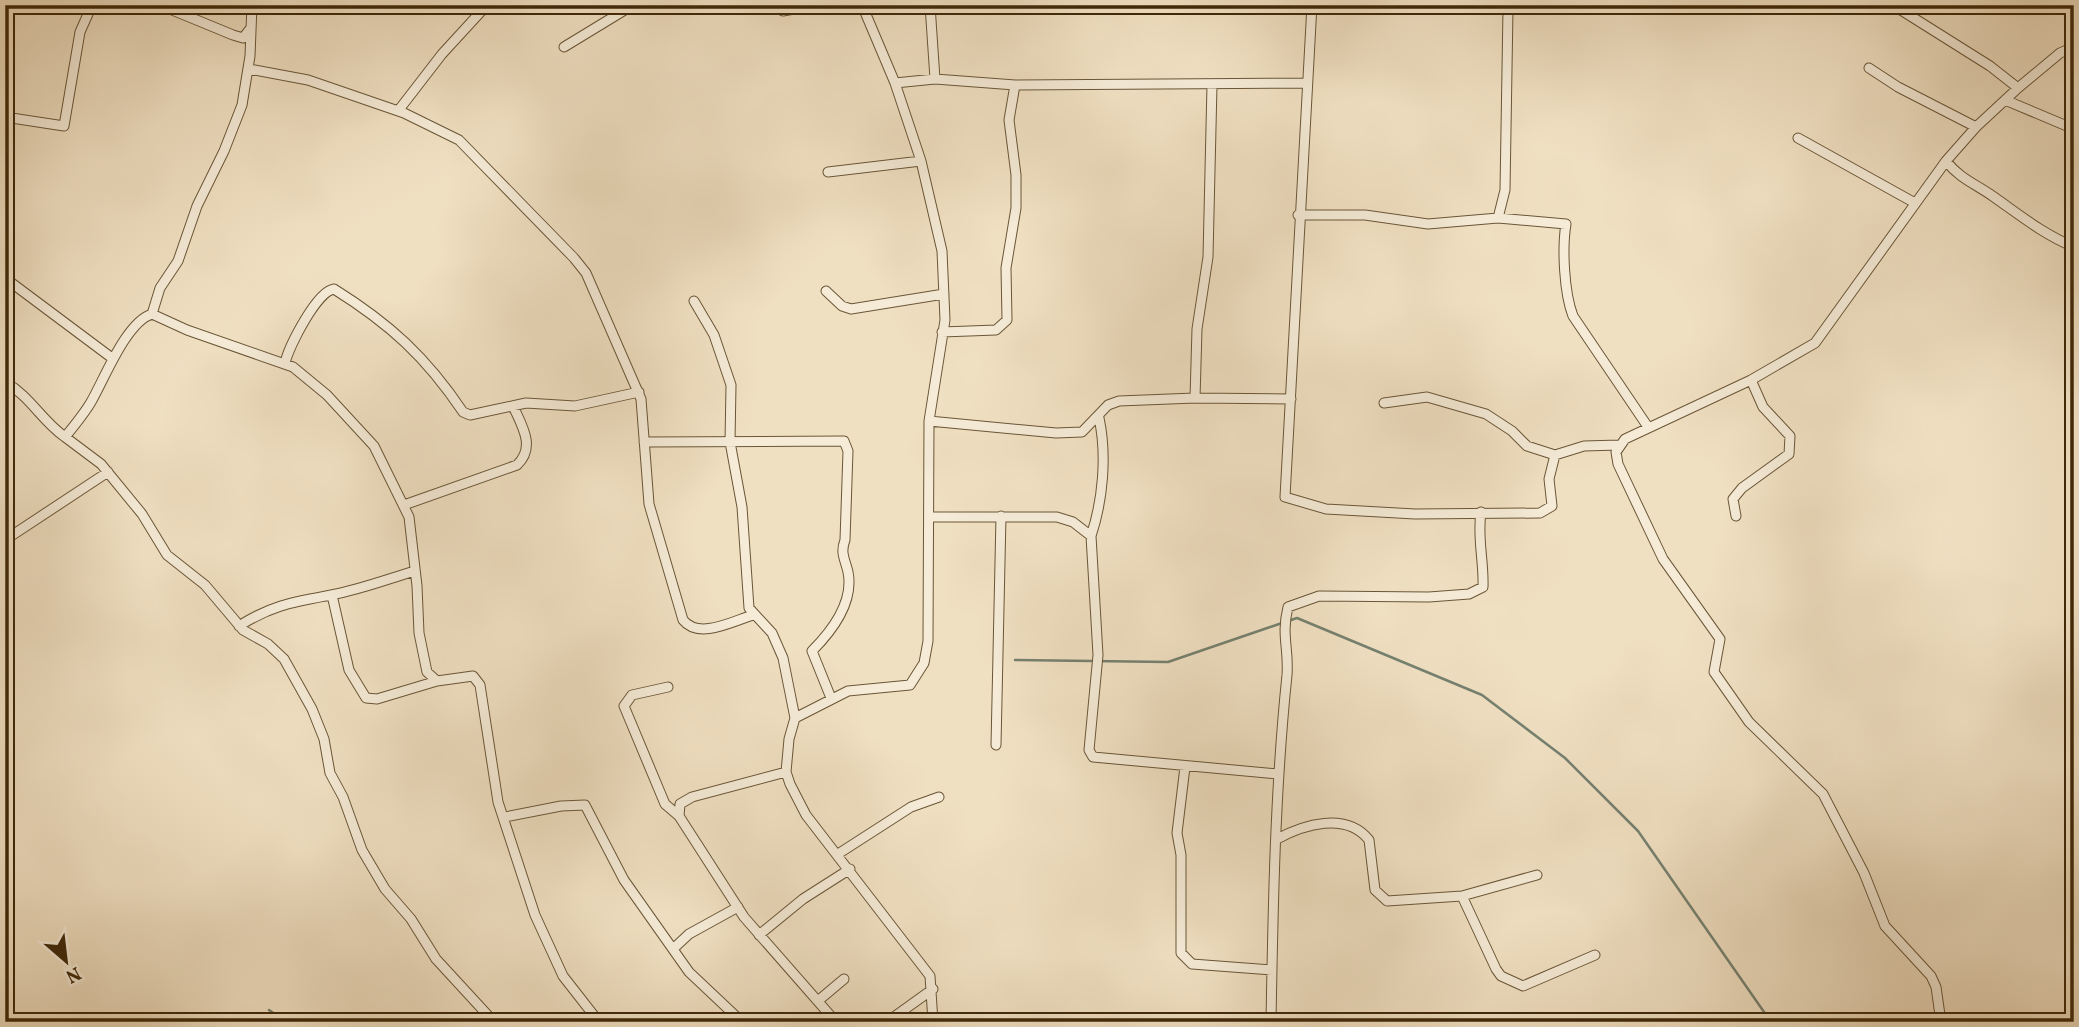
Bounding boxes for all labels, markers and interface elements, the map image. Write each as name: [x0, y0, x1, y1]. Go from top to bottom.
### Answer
north arrow: [32, 926, 102, 996]
text: N: [61, 960, 85, 989]

